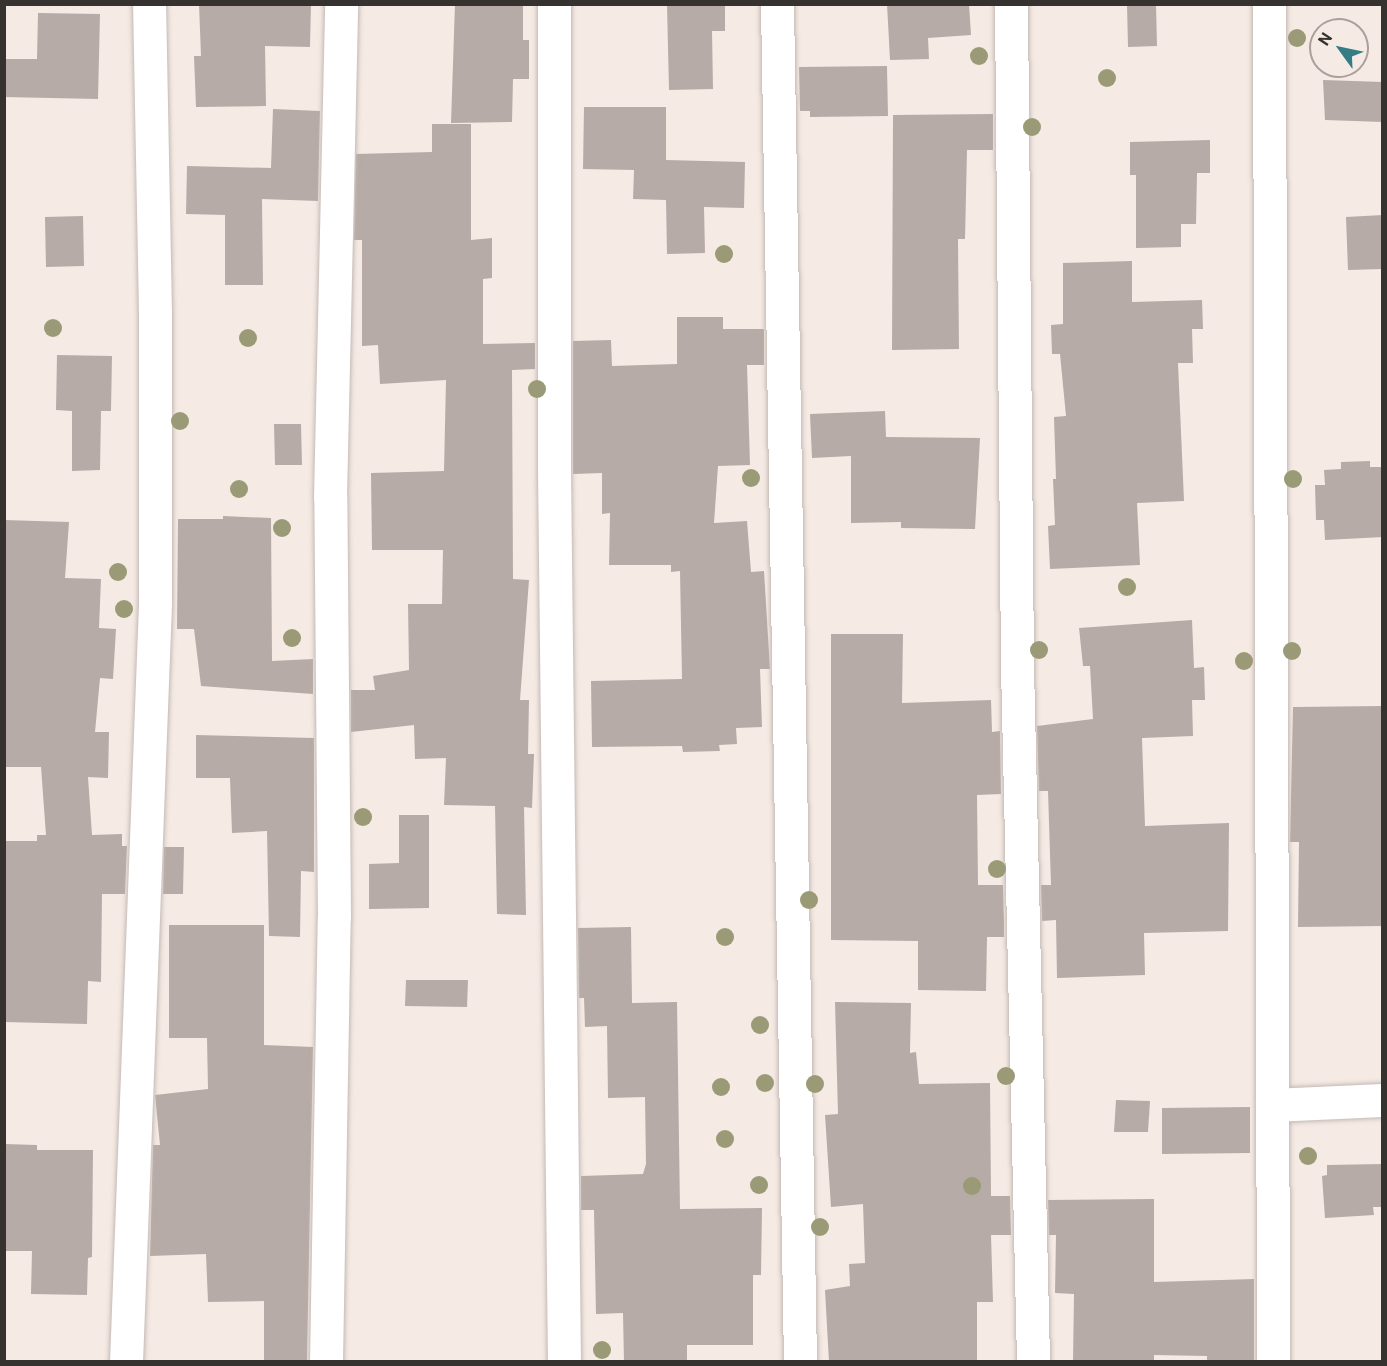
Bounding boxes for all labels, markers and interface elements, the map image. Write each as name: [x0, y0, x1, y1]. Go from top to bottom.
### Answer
north arrow: [1309, 18, 1369, 78]
text: N: [1314, 29, 1336, 49]

